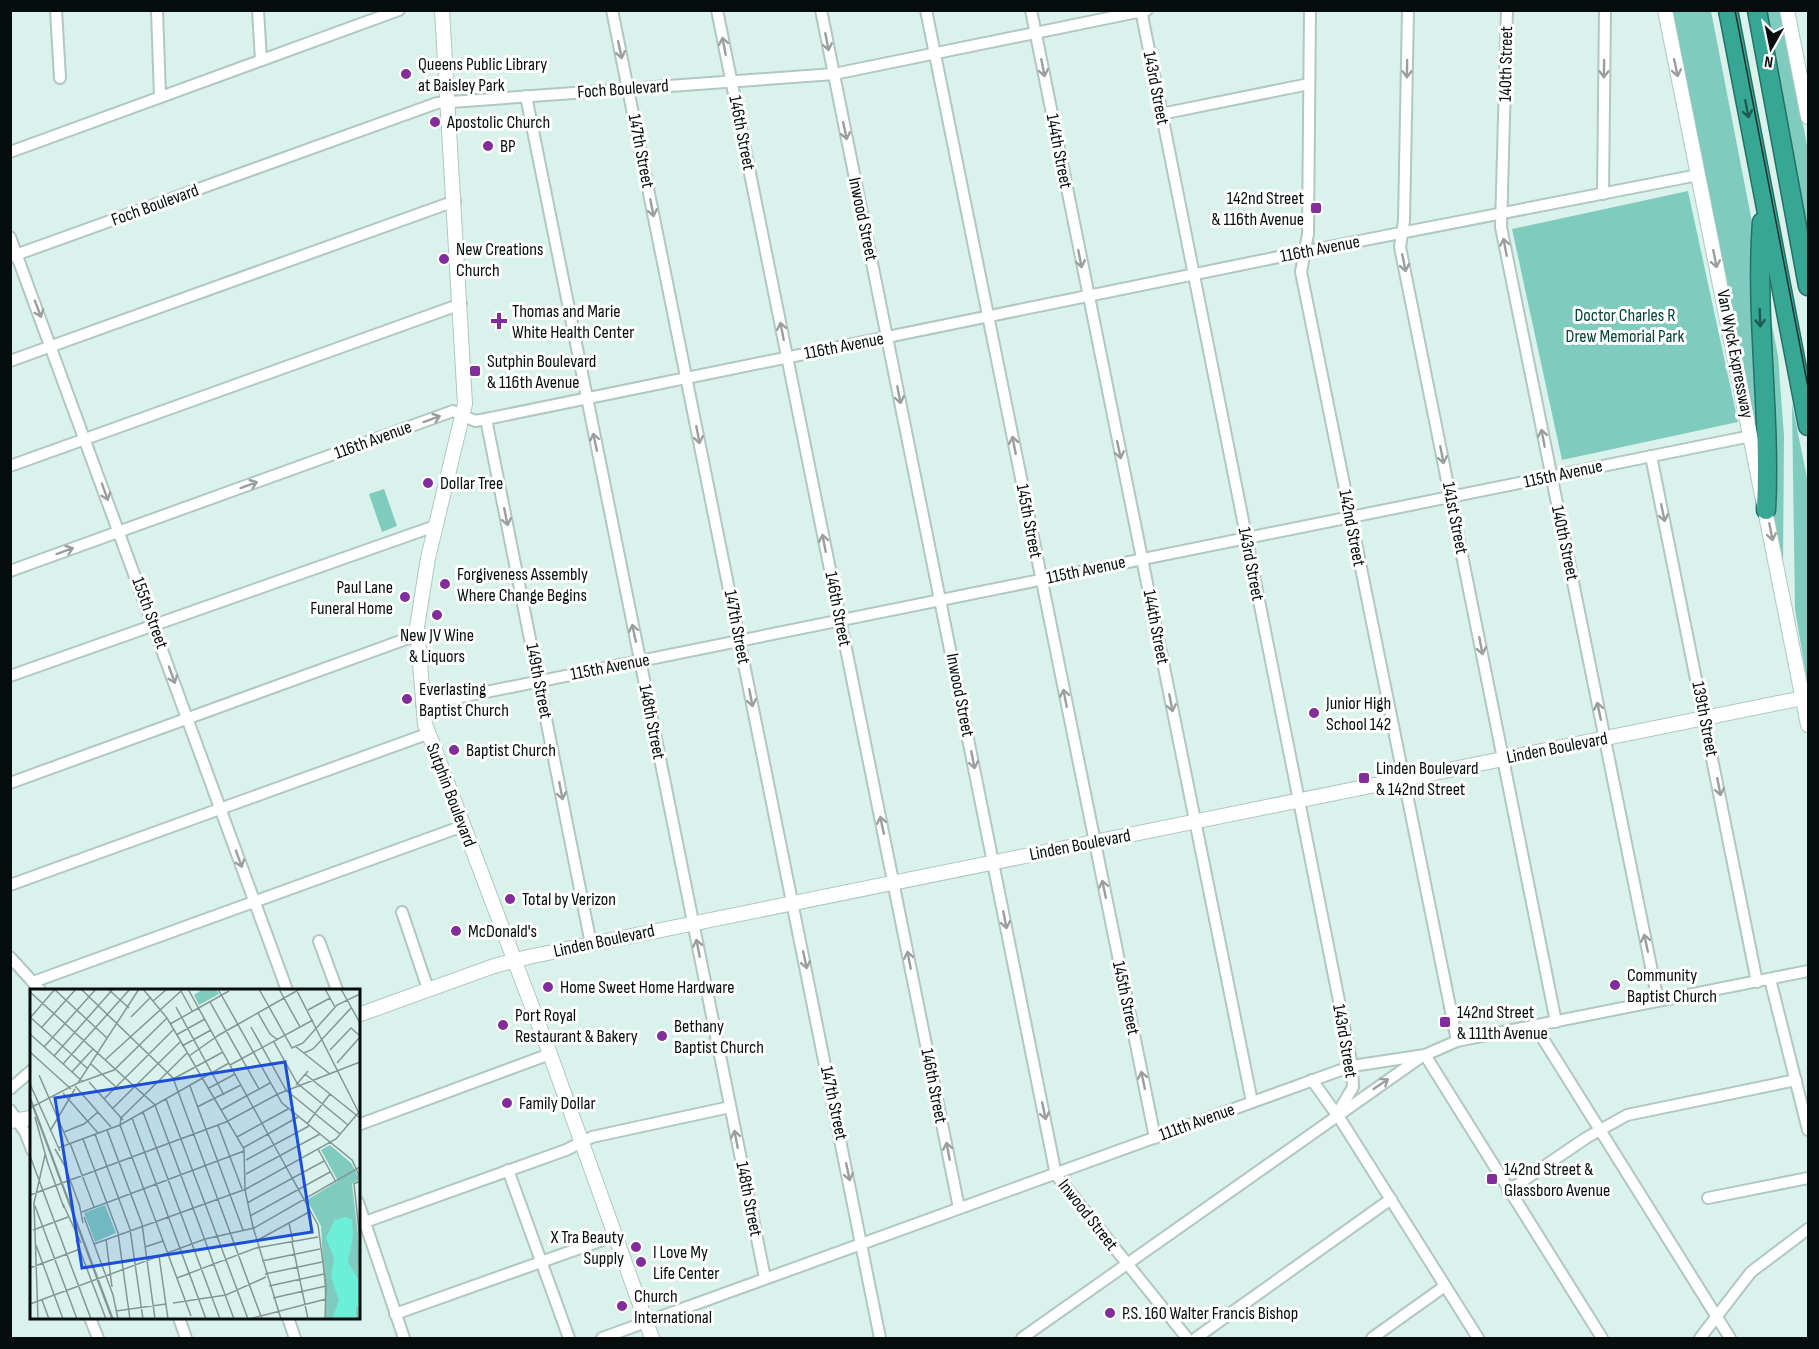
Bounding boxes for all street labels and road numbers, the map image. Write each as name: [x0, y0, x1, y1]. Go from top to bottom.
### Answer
street label: 140th Street: [1495, 25, 1517, 102]
street label: 143rd Street: [1139, 49, 1174, 127]
street label: Foch Boulevard: [577, 75, 669, 103]
street label: 146th Street: [724, 94, 760, 173]
street label: 147th Street: [624, 112, 659, 190]
street label: 144th Street: [1041, 112, 1077, 191]
street label: Inwood Street: [844, 175, 882, 263]
street label: Foch Boulevard: [109, 180, 201, 230]
street label: 116th Avenue: [1278, 231, 1362, 267]
street label: Van Wyck Expressway: [1712, 288, 1758, 420]
street label: 116th Avenue: [802, 328, 886, 364]
street label: 116th Avenue: [332, 416, 414, 464]
street label: 115th Avenue: [1522, 455, 1604, 493]
street label: 141st Street: [1438, 480, 1472, 556]
street label: 145th Street: [1012, 482, 1047, 560]
street label: 142nd Street: [1334, 488, 1370, 568]
street label: 140th Street: [1547, 504, 1583, 583]
street label: 143rd Street: [1234, 525, 1269, 603]
street label: 115th Avenue: [1045, 551, 1127, 589]
street label: 146th Street: [820, 570, 856, 649]
street label: 155th Street: [127, 574, 173, 652]
street label: 147th Street: [720, 588, 755, 666]
street label: 144th Street: [1138, 588, 1174, 667]
street label: 149th Street: [521, 642, 557, 721]
street label: 115th Avenue: [569, 649, 651, 685]
street label: Inwood Street: [942, 651, 978, 739]
street label: 139th Street: [1687, 680, 1723, 759]
street label: 148th Street: [634, 683, 670, 762]
street label: Linden Boulevard: [1505, 728, 1609, 768]
street label: Sutphin Boulevard: [422, 740, 480, 850]
street label: Linden Boulevard: [1028, 825, 1132, 865]
street label: Linden Boulevard: [552, 920, 656, 962]
street label: 145th Street: [1108, 959, 1144, 1037]
street label: 143rd Street: [1328, 1002, 1362, 1080]
street label: 146th Street: [916, 1047, 952, 1126]
street label: 147th Street: [816, 1064, 852, 1142]
street label: 111th Avenue: [1156, 1099, 1238, 1145]
street label: 148th Street: [731, 1160, 767, 1239]
street label: Inwood Street: [1054, 1175, 1123, 1255]

